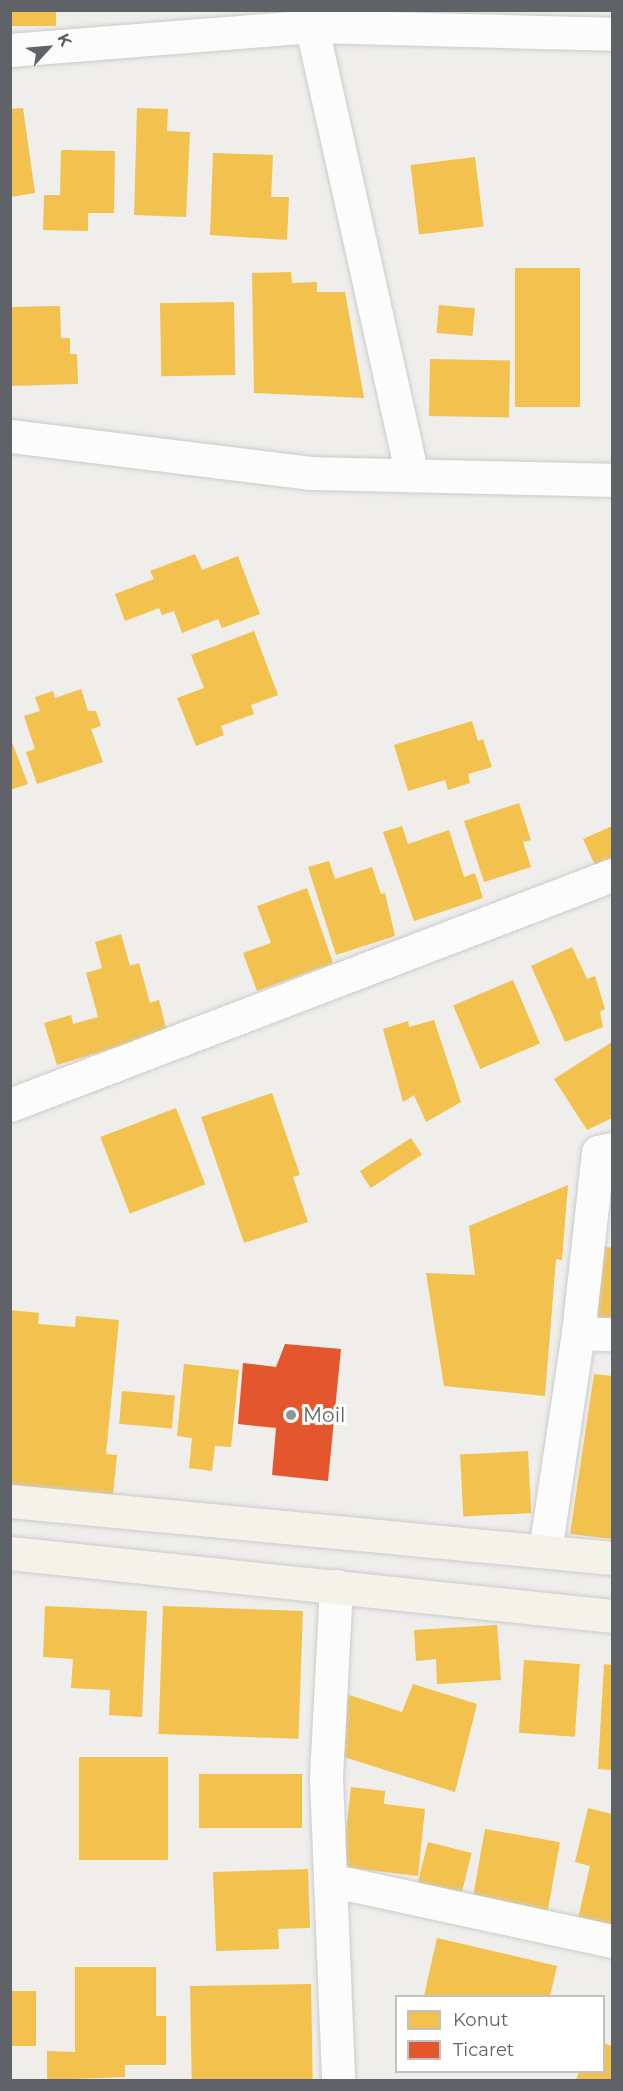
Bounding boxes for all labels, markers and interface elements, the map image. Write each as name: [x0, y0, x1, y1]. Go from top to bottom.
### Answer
north arrow: [18, 18, 78, 78]
text: K: [53, 30, 76, 49]
place label: Moil: [303, 1403, 345, 1427]
marker: Moil: [284, 1408, 298, 1422]
legend: [395, 1995, 605, 2073]
text: Konut: [453, 2009, 508, 2031]
text: Ticaret: [453, 2039, 514, 2061]

